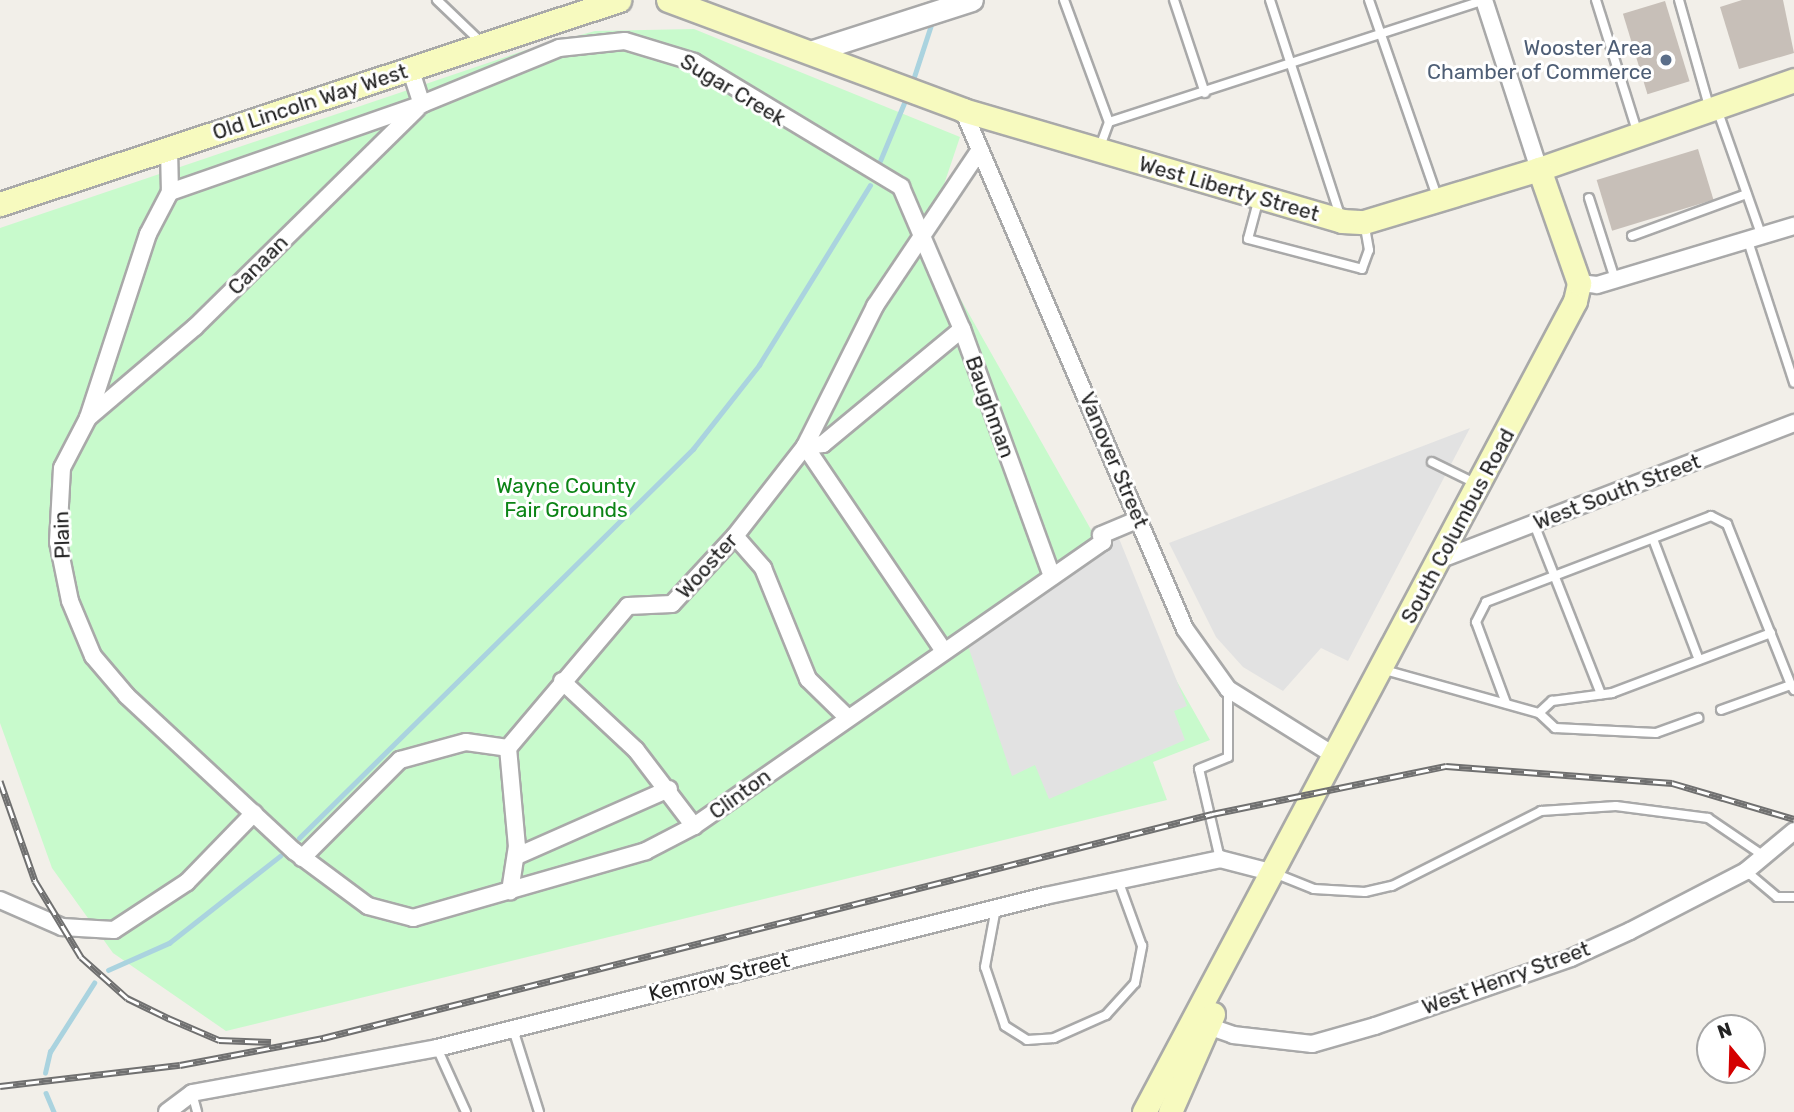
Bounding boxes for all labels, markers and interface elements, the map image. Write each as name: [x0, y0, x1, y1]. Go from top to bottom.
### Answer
place label: Wooster Area Chamber of Commerce: [1426, 35, 1652, 85]
street label: Sugar Creek: [675, 49, 791, 131]
marker: Wooster Area Chamber of Commerce: [1658, 52, 1674, 68]
street label: Old Lincoln Way West: [209, 58, 411, 146]
street label: West Liberty Street: [1136, 151, 1322, 227]
street label: Canaan: [223, 230, 293, 300]
street label: Baughman: [960, 353, 1020, 461]
street label: Vanover Street: [1074, 388, 1154, 532]
street label: South Columbus Road: [1396, 424, 1520, 628]
street label: West South Street: [1530, 449, 1704, 535]
park label: Wayne County Fair Grounds: [496, 473, 636, 523]
street label: Plain: [49, 511, 75, 559]
street label: Wooster: [671, 528, 743, 604]
street label: Clinton: [704, 763, 776, 825]
street label: West Henry Street: [1418, 936, 1594, 1020]
street label: Kemrow Street: [646, 947, 792, 1007]
north arrow: [1696, 1014, 1766, 1084]
text: N: [1714, 1017, 1735, 1044]

